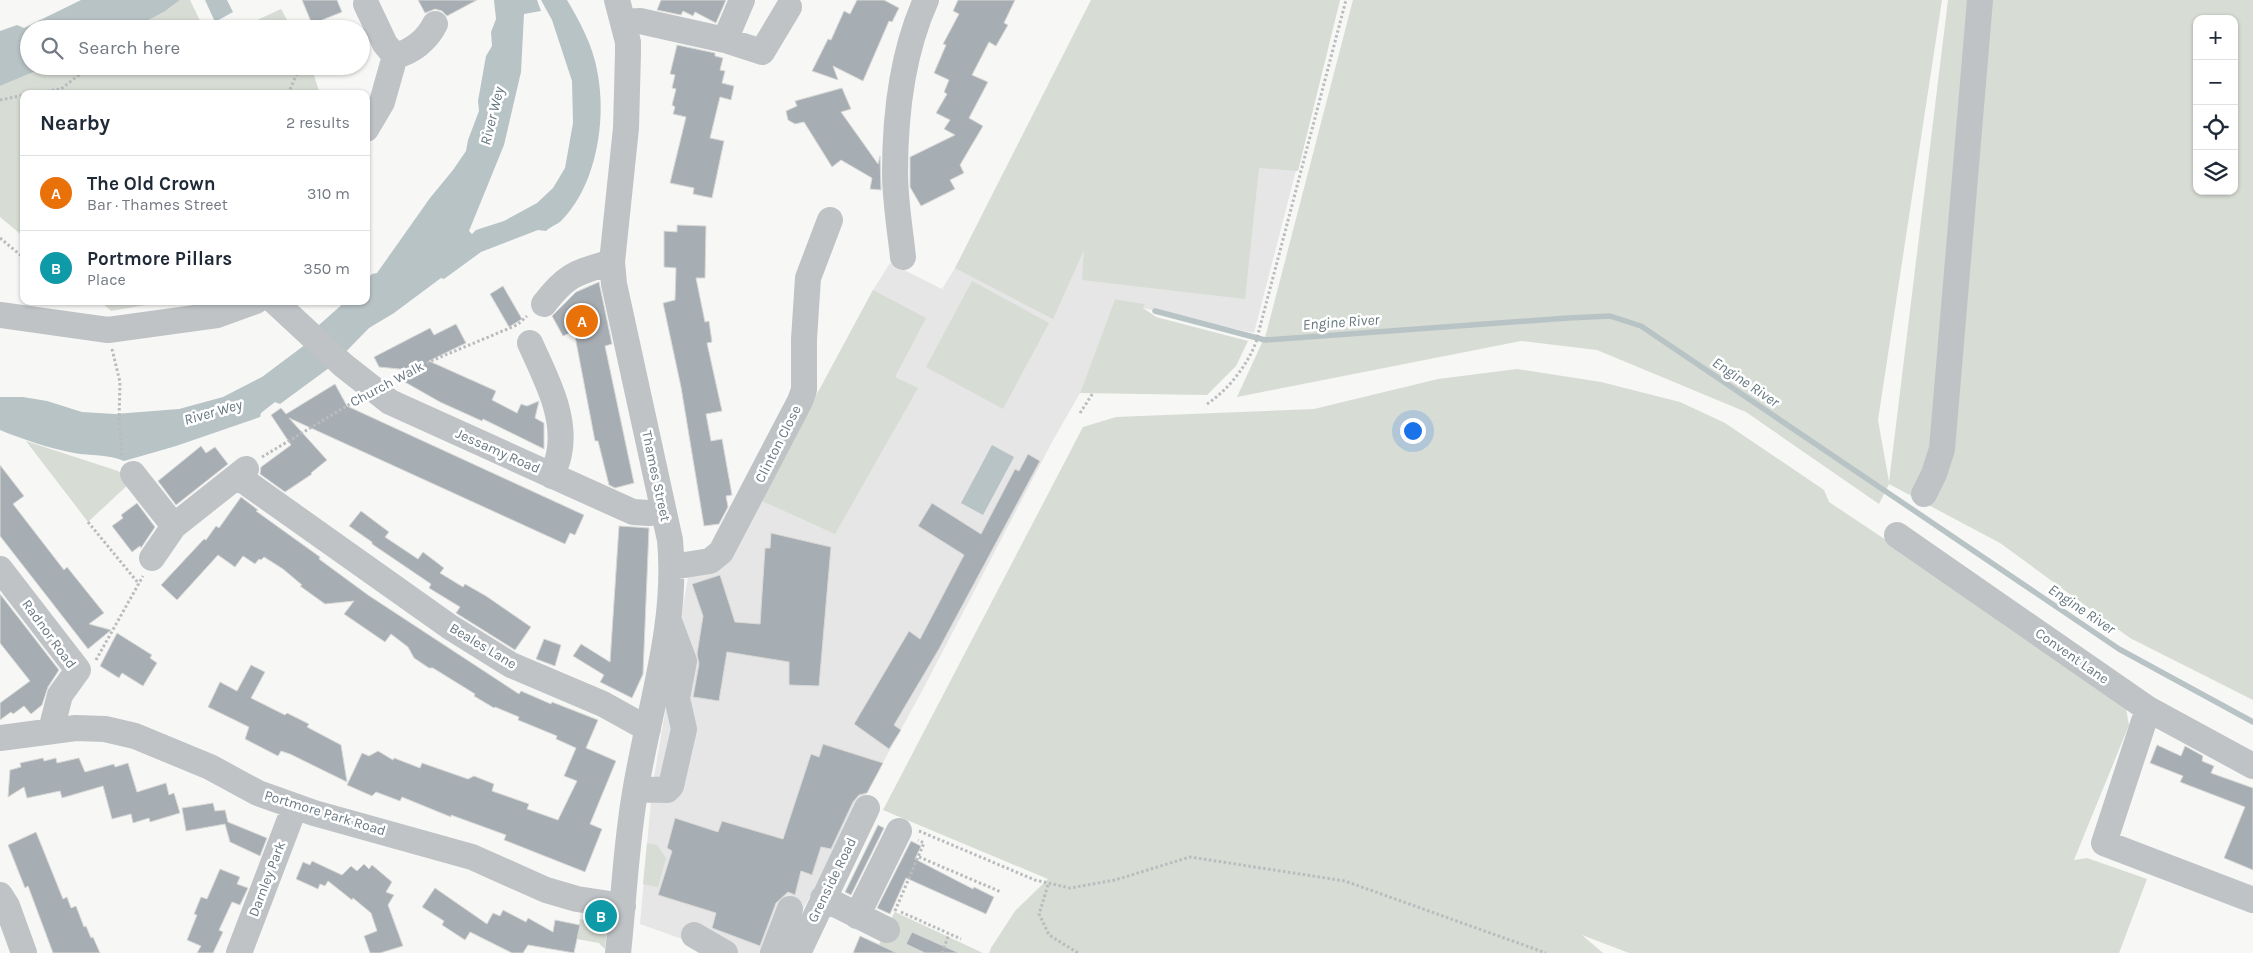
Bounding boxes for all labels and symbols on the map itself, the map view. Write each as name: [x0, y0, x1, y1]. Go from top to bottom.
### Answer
water label: River Wey: [476, 85, 508, 147]
pin: A: [566, 302, 598, 340]
water label: Engine River: [1302, 310, 1381, 334]
water label: Engine River: [1709, 353, 1784, 411]
street label: Church Walk: [347, 357, 427, 411]
water label: River Wey: [182, 395, 245, 429]
street label: Clinton Close: [751, 402, 805, 486]
your location: [1400, 418, 1426, 444]
street label: Jessamy Road: [453, 425, 543, 477]
street label: Thames Street: [638, 429, 674, 523]
water label: Engine River: [2045, 580, 2120, 638]
street label: Radnor Road: [18, 596, 80, 672]
street label: Beales Lane: [446, 619, 520, 673]
street label: Convent Lane: [2032, 624, 2112, 688]
street label: Portmore Park Road: [262, 786, 388, 840]
street label: Grenside Road: [804, 835, 860, 925]
street label: Darnley Park: [245, 839, 289, 919]
pin: B: [585, 897, 617, 935]

